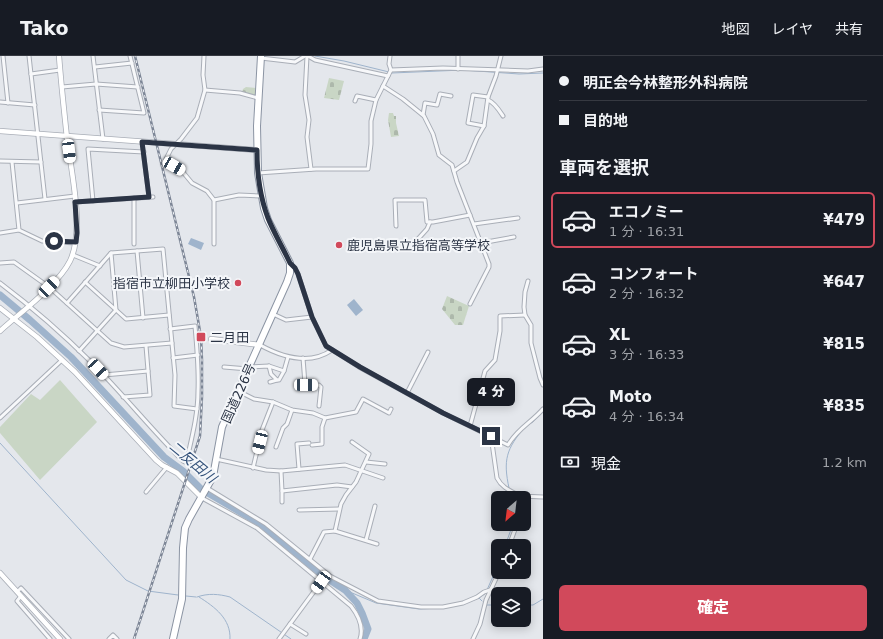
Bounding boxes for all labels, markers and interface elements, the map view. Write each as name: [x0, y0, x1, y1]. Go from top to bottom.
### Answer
text: Tako: [20, 17, 69, 39]
text: 地図: [721, 21, 749, 37]
text: レイヤ: [771, 21, 813, 37]
text: 共有: [835, 21, 863, 37]
text: 明正会今林整形外科病院: [583, 74, 748, 92]
text: 目的地: [583, 112, 628, 130]
car: [62, 138, 76, 164]
car: [161, 155, 187, 177]
text: 車両を選択: [559, 157, 649, 178]
icon: car: [561, 202, 597, 238]
text: エコノミー: [609, 203, 684, 221]
text: ¥479: [823, 211, 865, 229]
text: 1 分 · 16:31: [609, 224, 684, 239]
route start: [45, 232, 63, 250]
place label: 鹿児島県立指宿高等学校: [347, 238, 490, 253]
marker: 鹿児島県立指宿高等学校: [334, 240, 344, 250]
icon: car: [561, 264, 597, 300]
text: コンフォート: [609, 265, 699, 283]
text: ¥647: [823, 273, 865, 291]
car: [36, 274, 62, 300]
place label: 指宿市立柳田小学校: [113, 276, 230, 291]
marker: 指宿市立柳田小学校: [233, 278, 243, 288]
text: 2 分 · 16:32: [609, 286, 684, 301]
icon: car: [561, 326, 597, 362]
text: XL: [609, 326, 630, 344]
place label: 二月田: [210, 330, 249, 345]
marker: 二月田: [195, 331, 207, 343]
text: ¥815: [823, 335, 865, 353]
text: 3 分 · 16:33: [609, 347, 684, 362]
car: [85, 356, 111, 382]
street label: 国道226号: [219, 361, 258, 425]
callout: 4 分: [467, 378, 515, 406]
car: [294, 379, 318, 391]
text: 4 分: [478, 384, 504, 399]
icon: car: [561, 388, 597, 424]
text: Moto: [609, 388, 652, 406]
text: ¥835: [823, 397, 865, 415]
text: 4 分 · 16:34: [609, 409, 684, 424]
route end: [482, 427, 500, 445]
car: [251, 429, 269, 455]
water label: 二反田川: [166, 438, 221, 487]
icon: cash: [559, 451, 581, 473]
text: 現金: [591, 455, 621, 473]
text: 1.2 km: [822, 455, 867, 470]
north arrow: [491, 491, 531, 531]
map controls: [491, 491, 531, 627]
button: locate: [491, 539, 531, 579]
car: [309, 569, 333, 595]
button: 確定: [559, 585, 867, 631]
button: layers: [491, 587, 531, 627]

